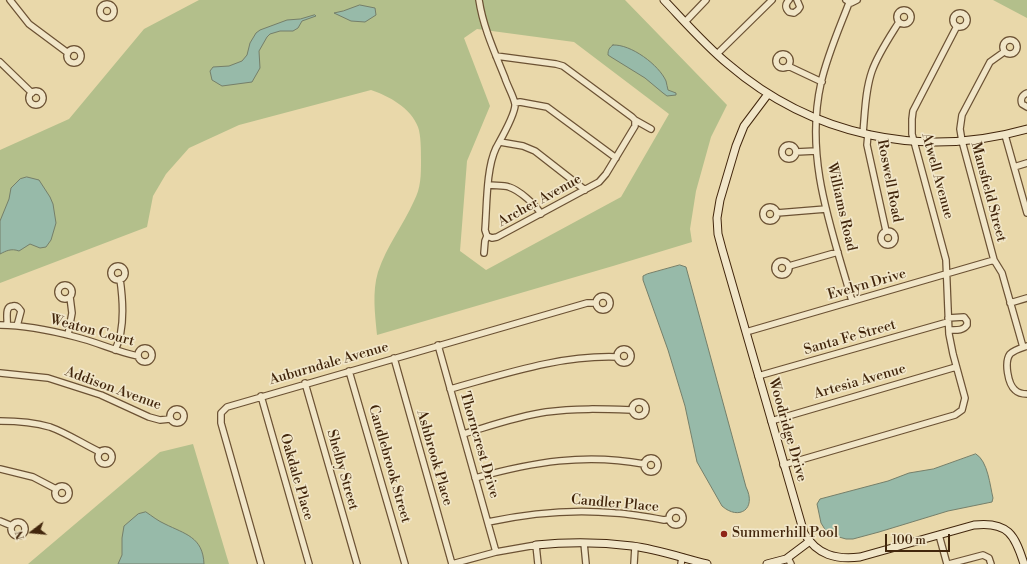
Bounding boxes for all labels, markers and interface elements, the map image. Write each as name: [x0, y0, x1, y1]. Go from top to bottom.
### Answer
street label: Atwell Avenue: [917, 131, 957, 221]
street label: Roswell Road: [873, 138, 905, 224]
street label: Mansfield Street: [967, 140, 1009, 244]
street label: Williams Road: [823, 161, 859, 253]
street label: Archer Avenue: [495, 171, 585, 231]
street label: Evelyn Drive: [826, 266, 908, 304]
street label: Weaton Court: [48, 312, 136, 350]
street label: Santa Fe Street: [802, 317, 898, 359]
street label: Auburndale Avenue: [267, 339, 391, 389]
street label: Artesia Avenue: [812, 361, 908, 403]
street label: Addison Avenue: [63, 364, 163, 414]
street label: Woodridge Drive: [764, 376, 810, 484]
street label: Thorncrest Drive: [456, 390, 502, 500]
street label: Candlebrook Street: [364, 403, 414, 525]
street label: Ashbrook Place: [412, 408, 456, 508]
street label: Shelby Street: [322, 428, 362, 512]
street label: Oakdale Place: [276, 432, 316, 522]
street label: Candler Place: [570, 492, 660, 516]
north arrow: [12, 512, 52, 552]
place label: Summerhill Pool: [732, 526, 838, 542]
scale bar: [887, 526, 952, 552]
text: N: [13, 529, 28, 541]
marker: Summerhill Pool: [719, 529, 729, 539]
text: 100 m: [892, 533, 926, 548]

